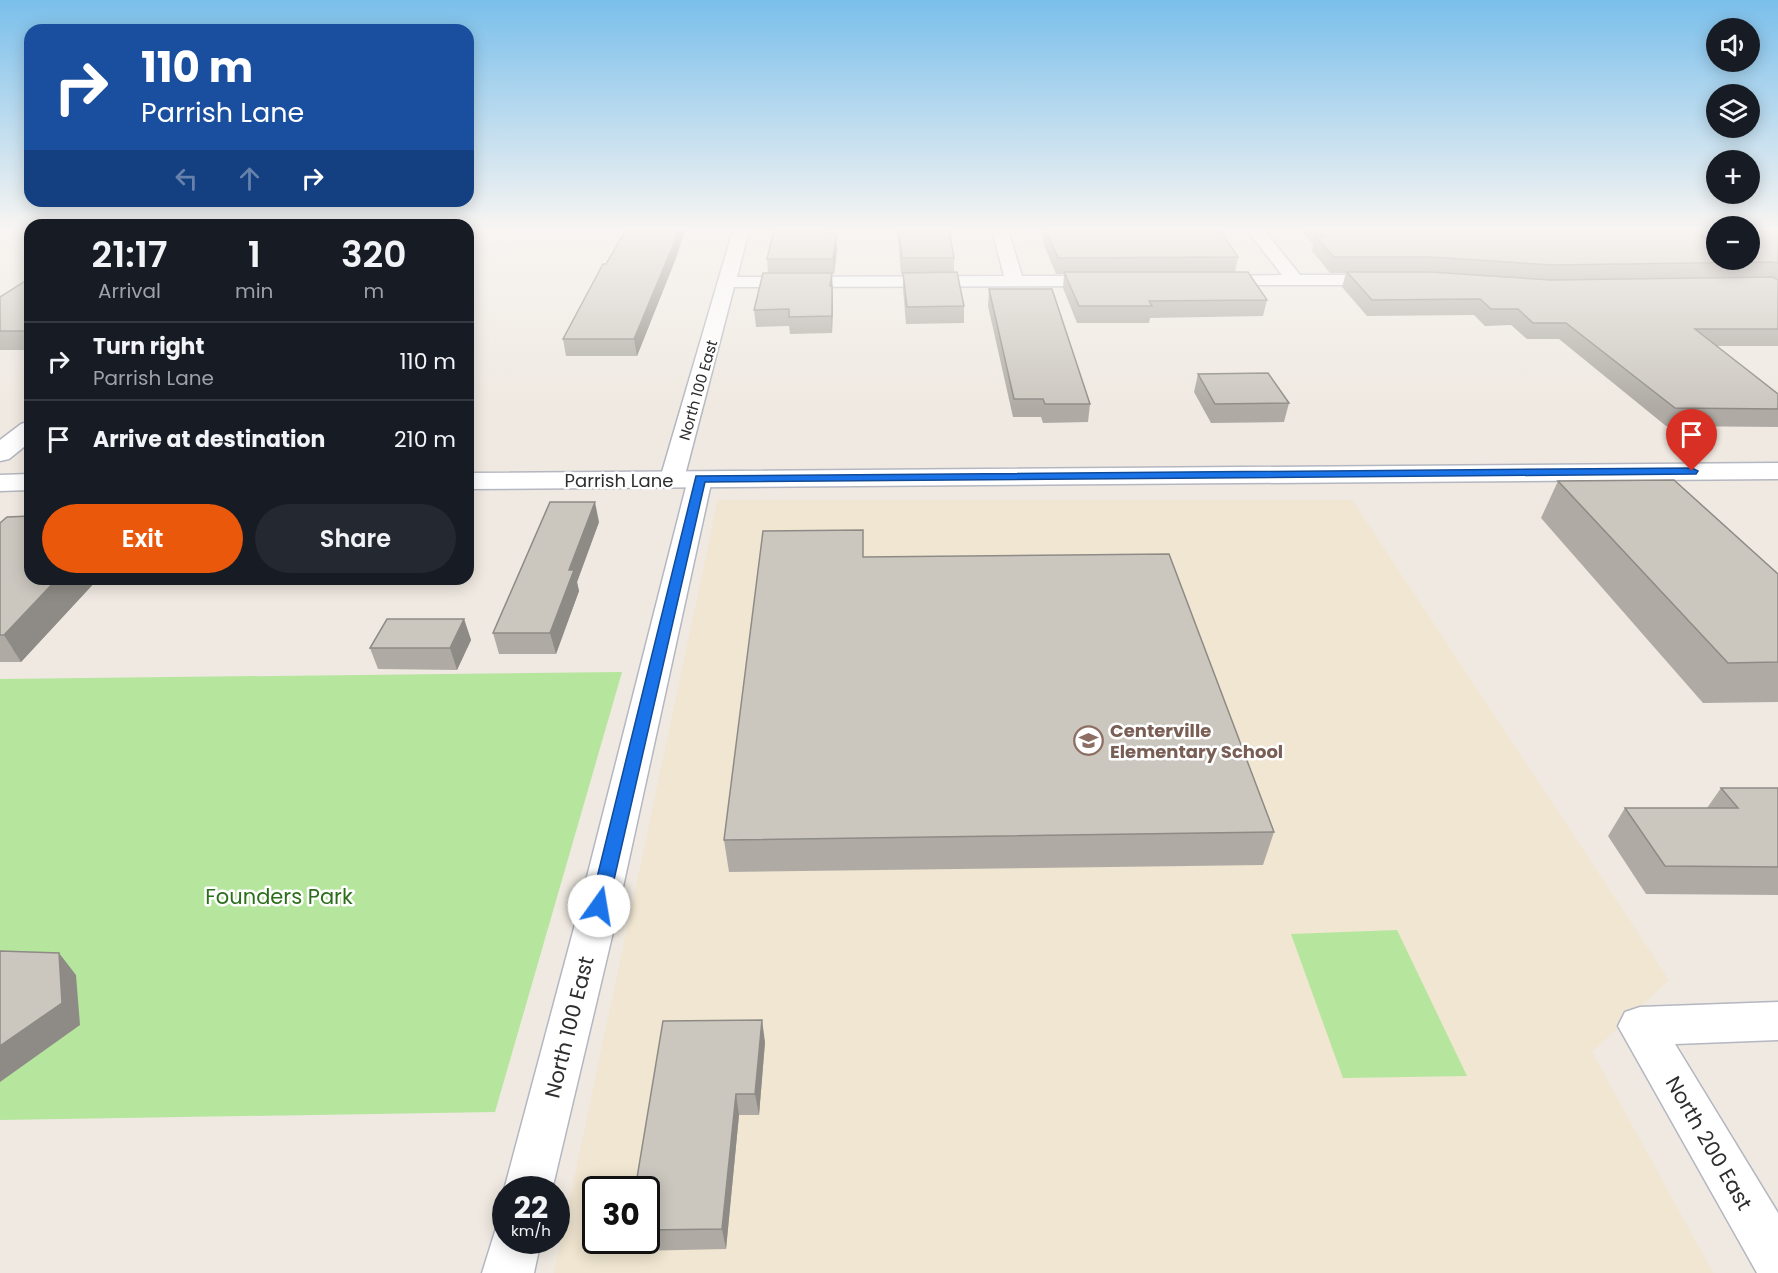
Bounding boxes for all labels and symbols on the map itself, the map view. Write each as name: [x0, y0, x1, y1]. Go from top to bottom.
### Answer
street label: North 100 East: [674, 337, 722, 443]
pin: [1666, 409, 1717, 471]
street label: Parrish Lane: [565, 468, 673, 493]
place label: Centerville Elementary School: [1110, 718, 1283, 764]
school or university icon: Centerville Elementary School: [1073, 724, 1105, 756]
position arrow: [567, 874, 631, 938]
park label: Founders Park: [205, 882, 353, 911]
street label: North 100 East: [537, 953, 601, 1101]
street label: North 200 East: [1659, 1071, 1759, 1215]
speed limit sign: 30: [582, 1176, 660, 1254]

